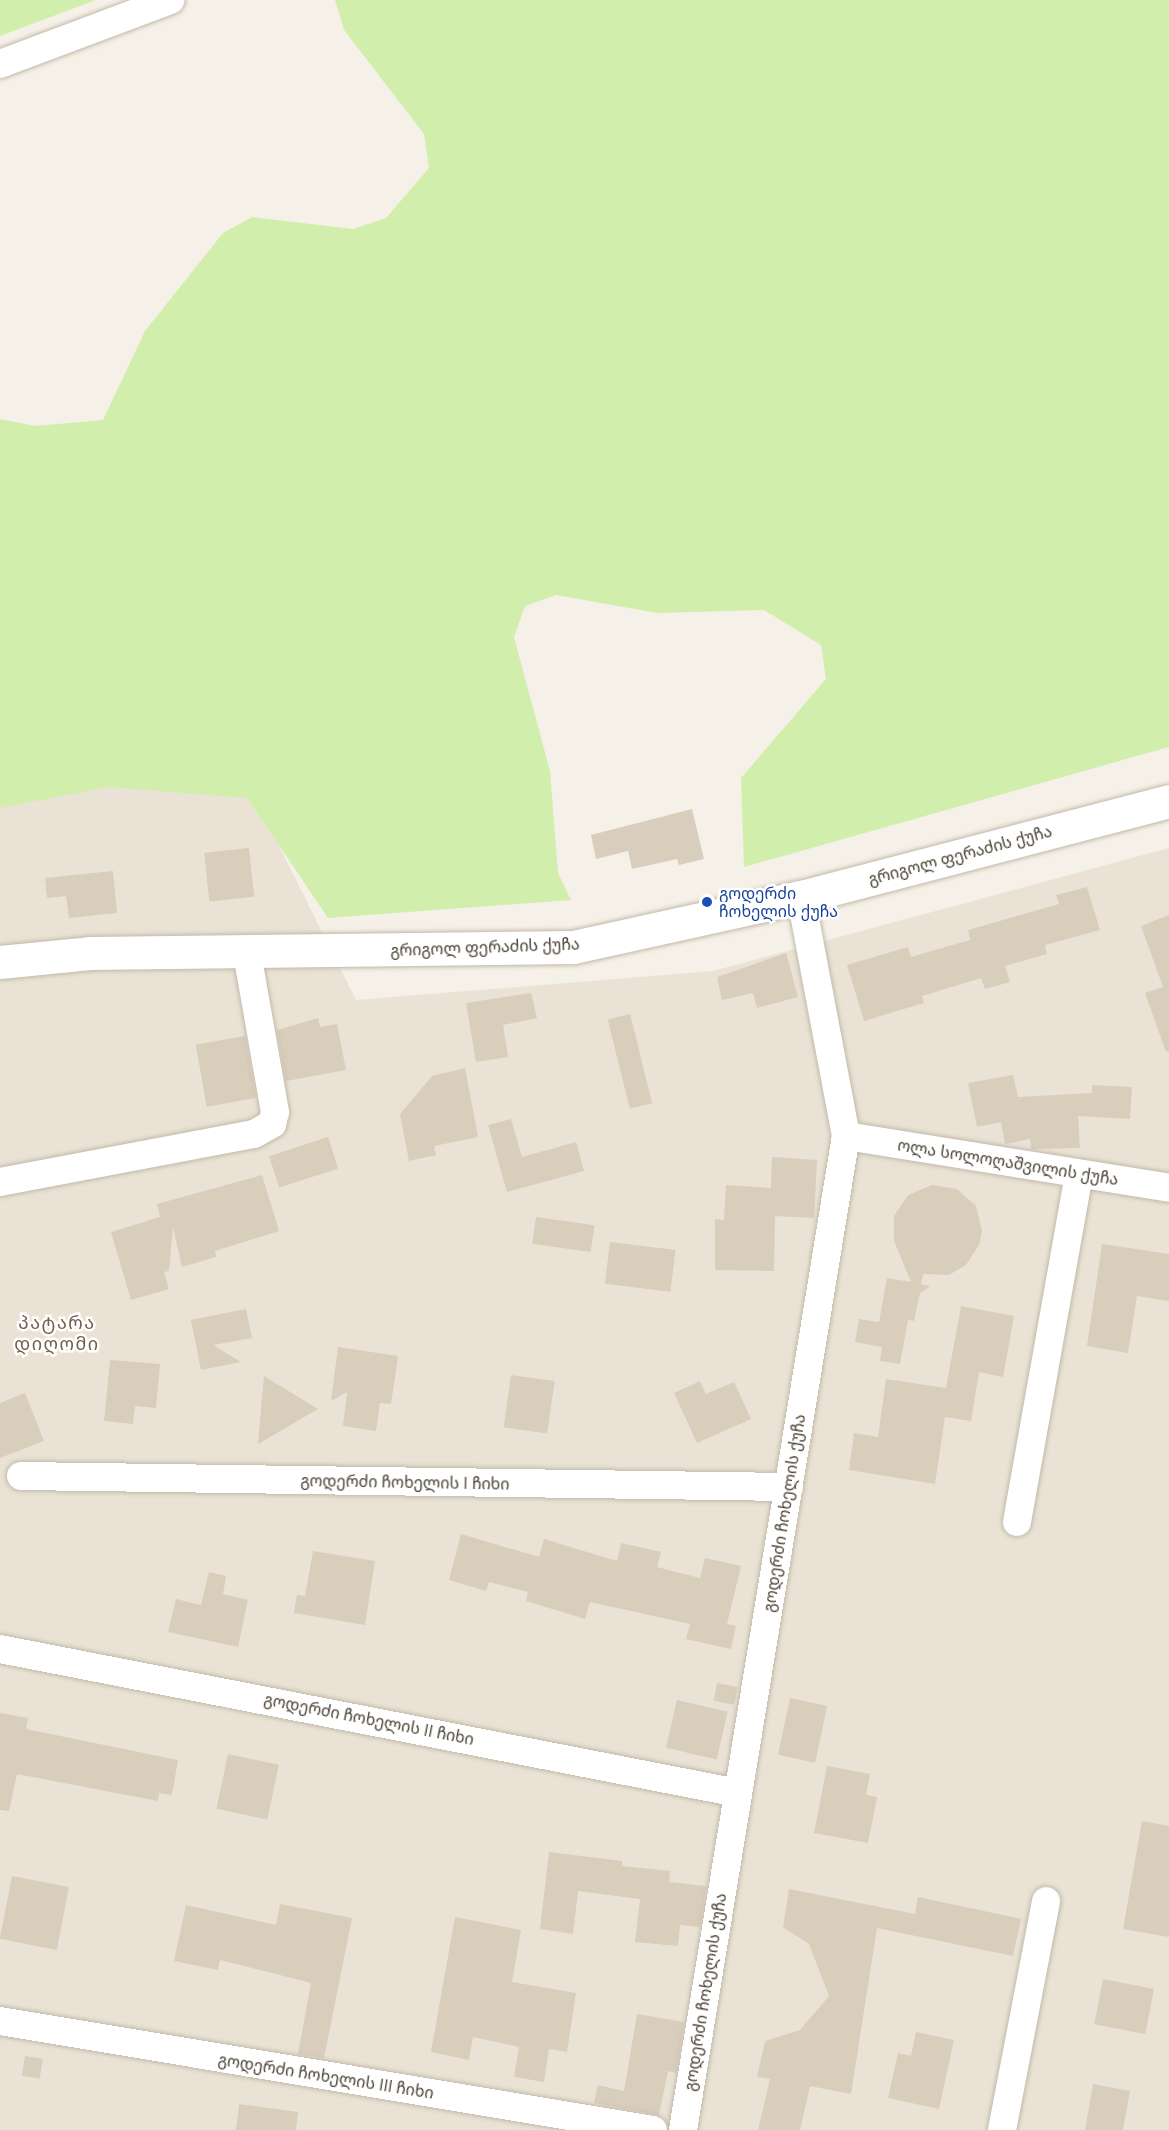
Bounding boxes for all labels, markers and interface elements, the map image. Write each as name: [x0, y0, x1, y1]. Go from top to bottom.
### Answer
street label: გრიგოლ ფერაძის ქუჩა: [866, 821, 1054, 889]
place label: გოდერძი ჩოხელის ქუჩა: [719, 883, 838, 921]
marker: გოდერძი ჩოხელის ქუჩა: [700, 895, 714, 909]
street label: გრიგოლ ფერაძის ქუჩა: [390, 934, 580, 960]
street label: ოლა სოლოღაშვილის ქუჩა: [896, 1135, 1120, 1189]
district label: პატარა დიღომი: [14, 1312, 100, 1354]
street label: გოდერძი ჩოხელის ქუჩა: [759, 1413, 809, 1613]
street label: გოდერძი ჩოხელის I ჩიხი: [300, 1471, 510, 1493]
street label: გოდერძი ჩოხელის II ჩიხი: [262, 1689, 476, 1749]
street label: გოდერძი ჩოხელის ქუჩა: [680, 1892, 730, 2092]
street label: გოდერძი ჩოხელის III ჩიხი: [217, 2049, 435, 2103]

